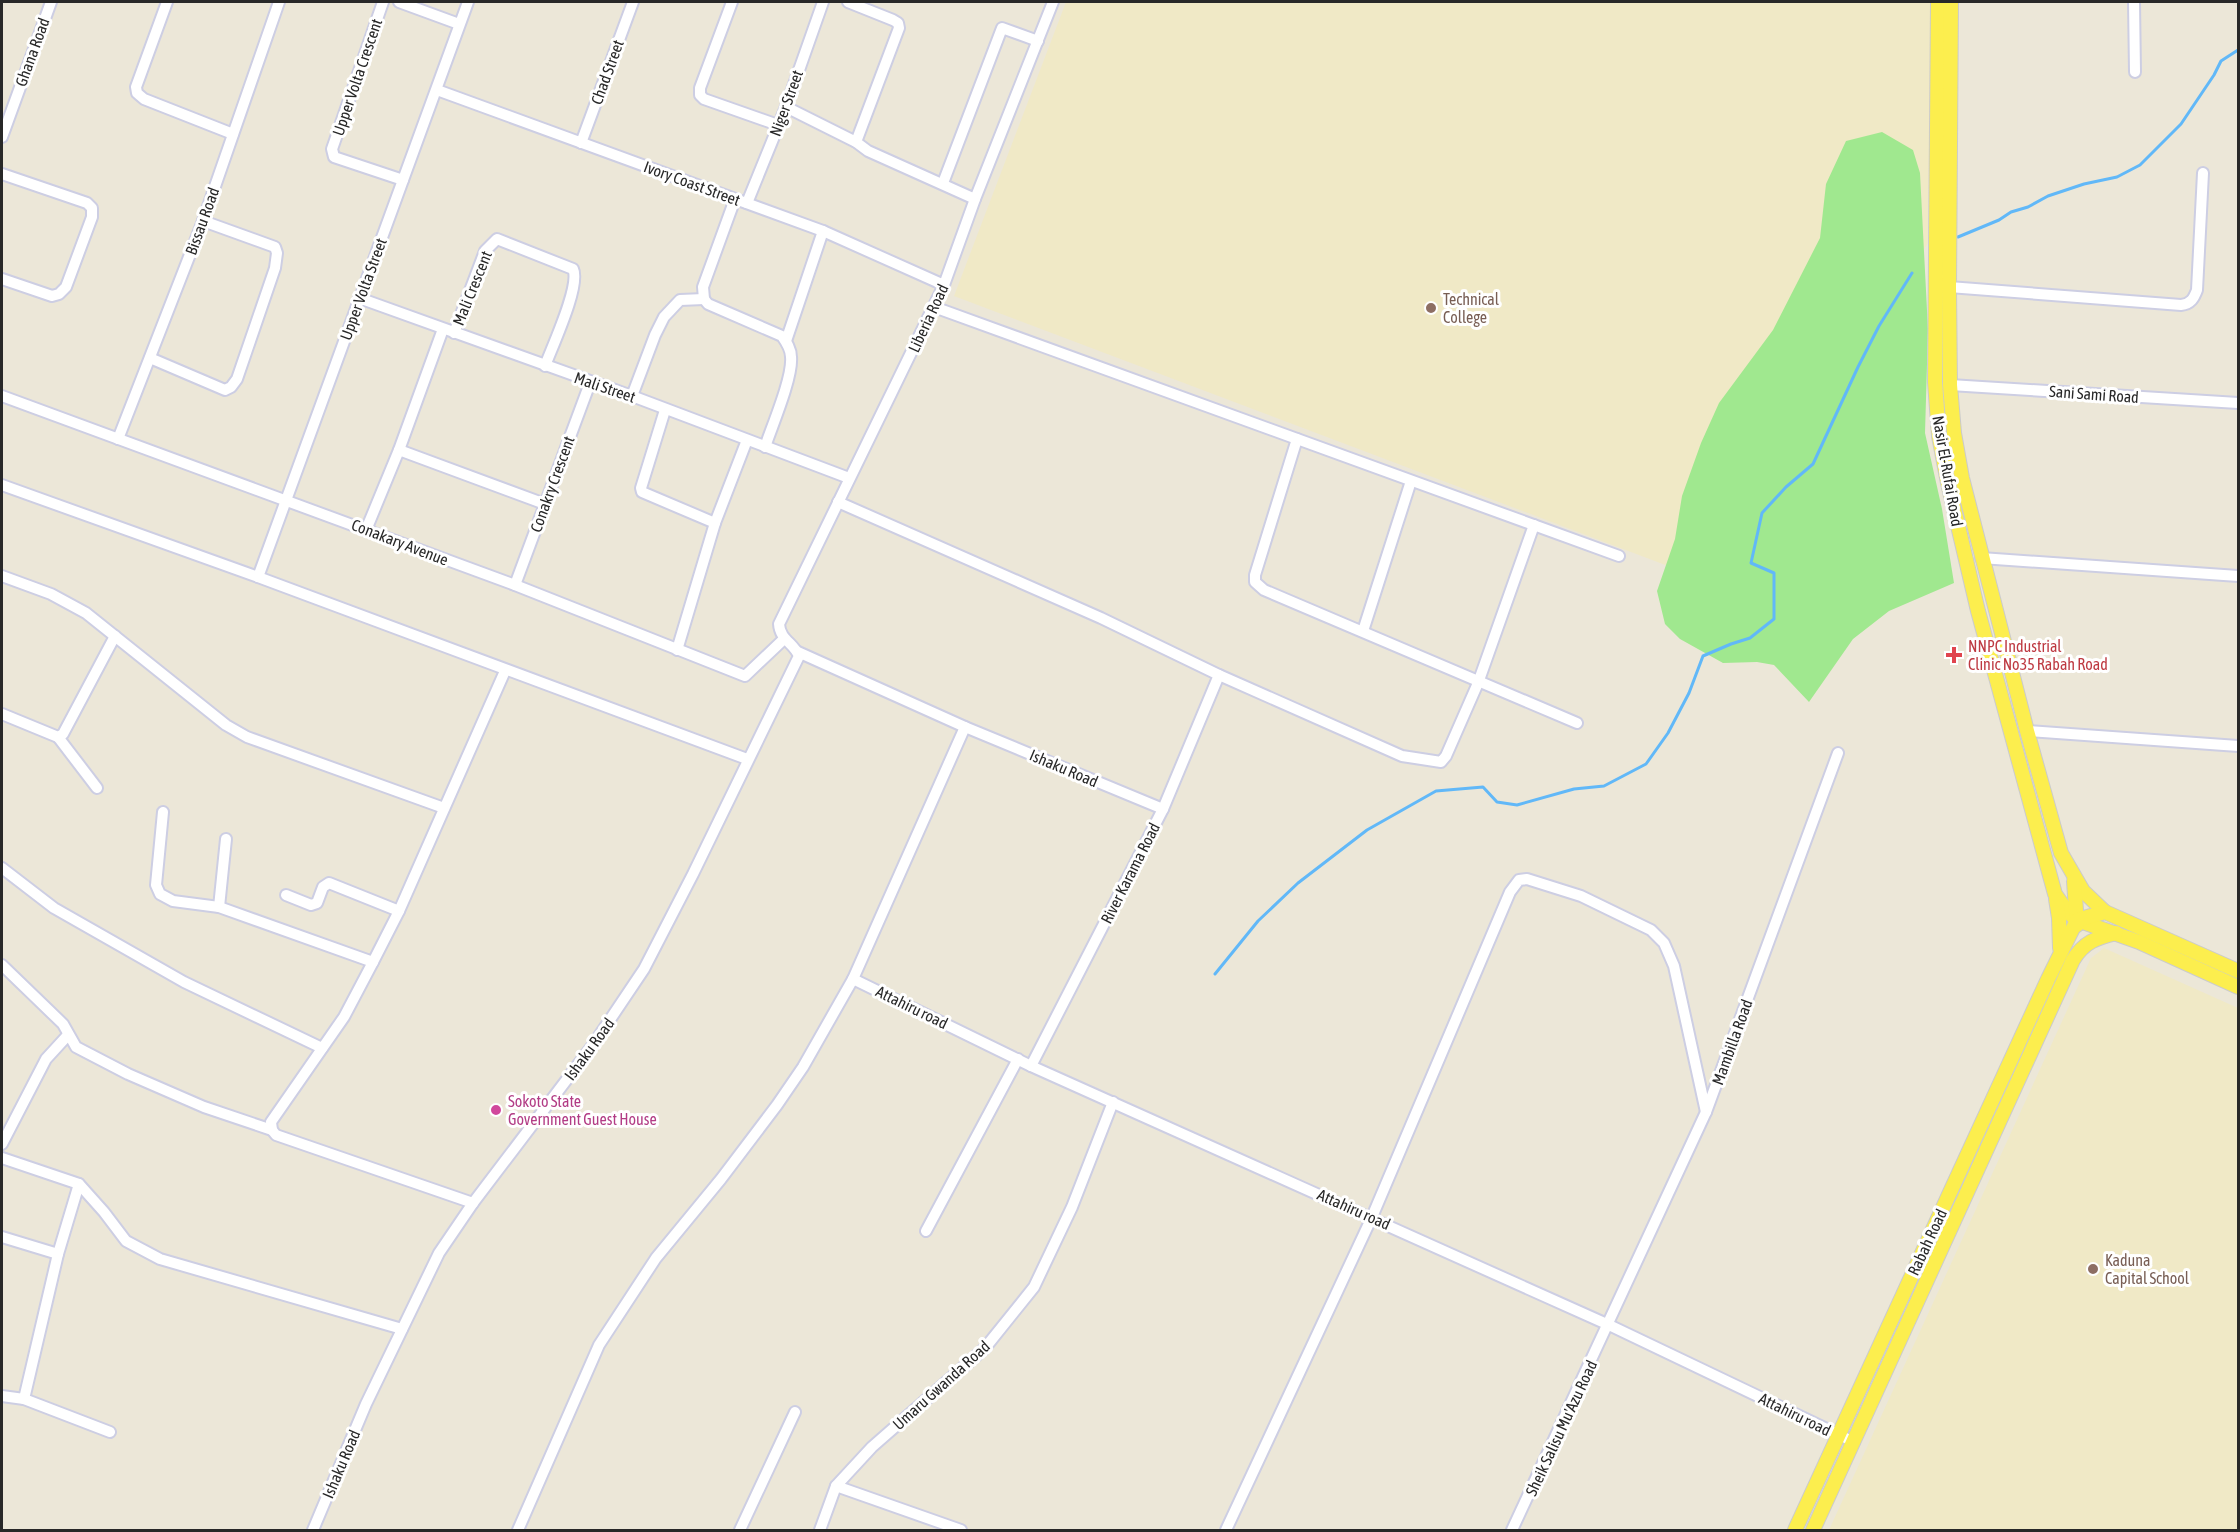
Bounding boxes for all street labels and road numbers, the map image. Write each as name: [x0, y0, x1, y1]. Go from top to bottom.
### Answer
street label: Ghana Road: [11, 15, 53, 89]
street label: Upper Volta Crescent: [329, 16, 387, 138]
street label: Chad Street: [587, 37, 627, 107]
street label: Niger Street: [766, 67, 807, 139]
street label: Ivory Coast Street: [641, 157, 743, 210]
street label: Bissau Road: [181, 185, 223, 257]
street label: Upper Volta Street: [336, 235, 391, 343]
street label: Mali Crescent: [449, 248, 495, 328]
street label: Liberia Road: [904, 281, 952, 355]
street label: Mali Street: [572, 368, 638, 406]
street label: Sani Sami Road: [2049, 382, 2139, 406]
street label: Nasir El-Rufai Road: [1929, 414, 1967, 528]
street label: Conakry Crescent: [526, 433, 579, 535]
street label: Conakary Avenue: [349, 515, 451, 570]
street label: Ishaku Road: [1027, 746, 1101, 790]
street label: River Karama Road: [1097, 820, 1163, 926]
street label: Attahiru road: [873, 982, 951, 1032]
street label: Mambilla Road: [1708, 997, 1756, 1087]
street label: Ishaku Road: [560, 1014, 618, 1084]
street label: Attahiru road: [1315, 1185, 1393, 1233]
street label: Rabah Road: [1904, 1206, 1950, 1278]
street label: Umaru Gwanda Road: [889, 1337, 993, 1433]
street label: Sheik Salisu Mu'Azu Road: [1522, 1357, 1600, 1499]
street label: Attahiru road: [1756, 1389, 1834, 1439]
street label: Ishaku Road: [319, 1427, 363, 1501]

